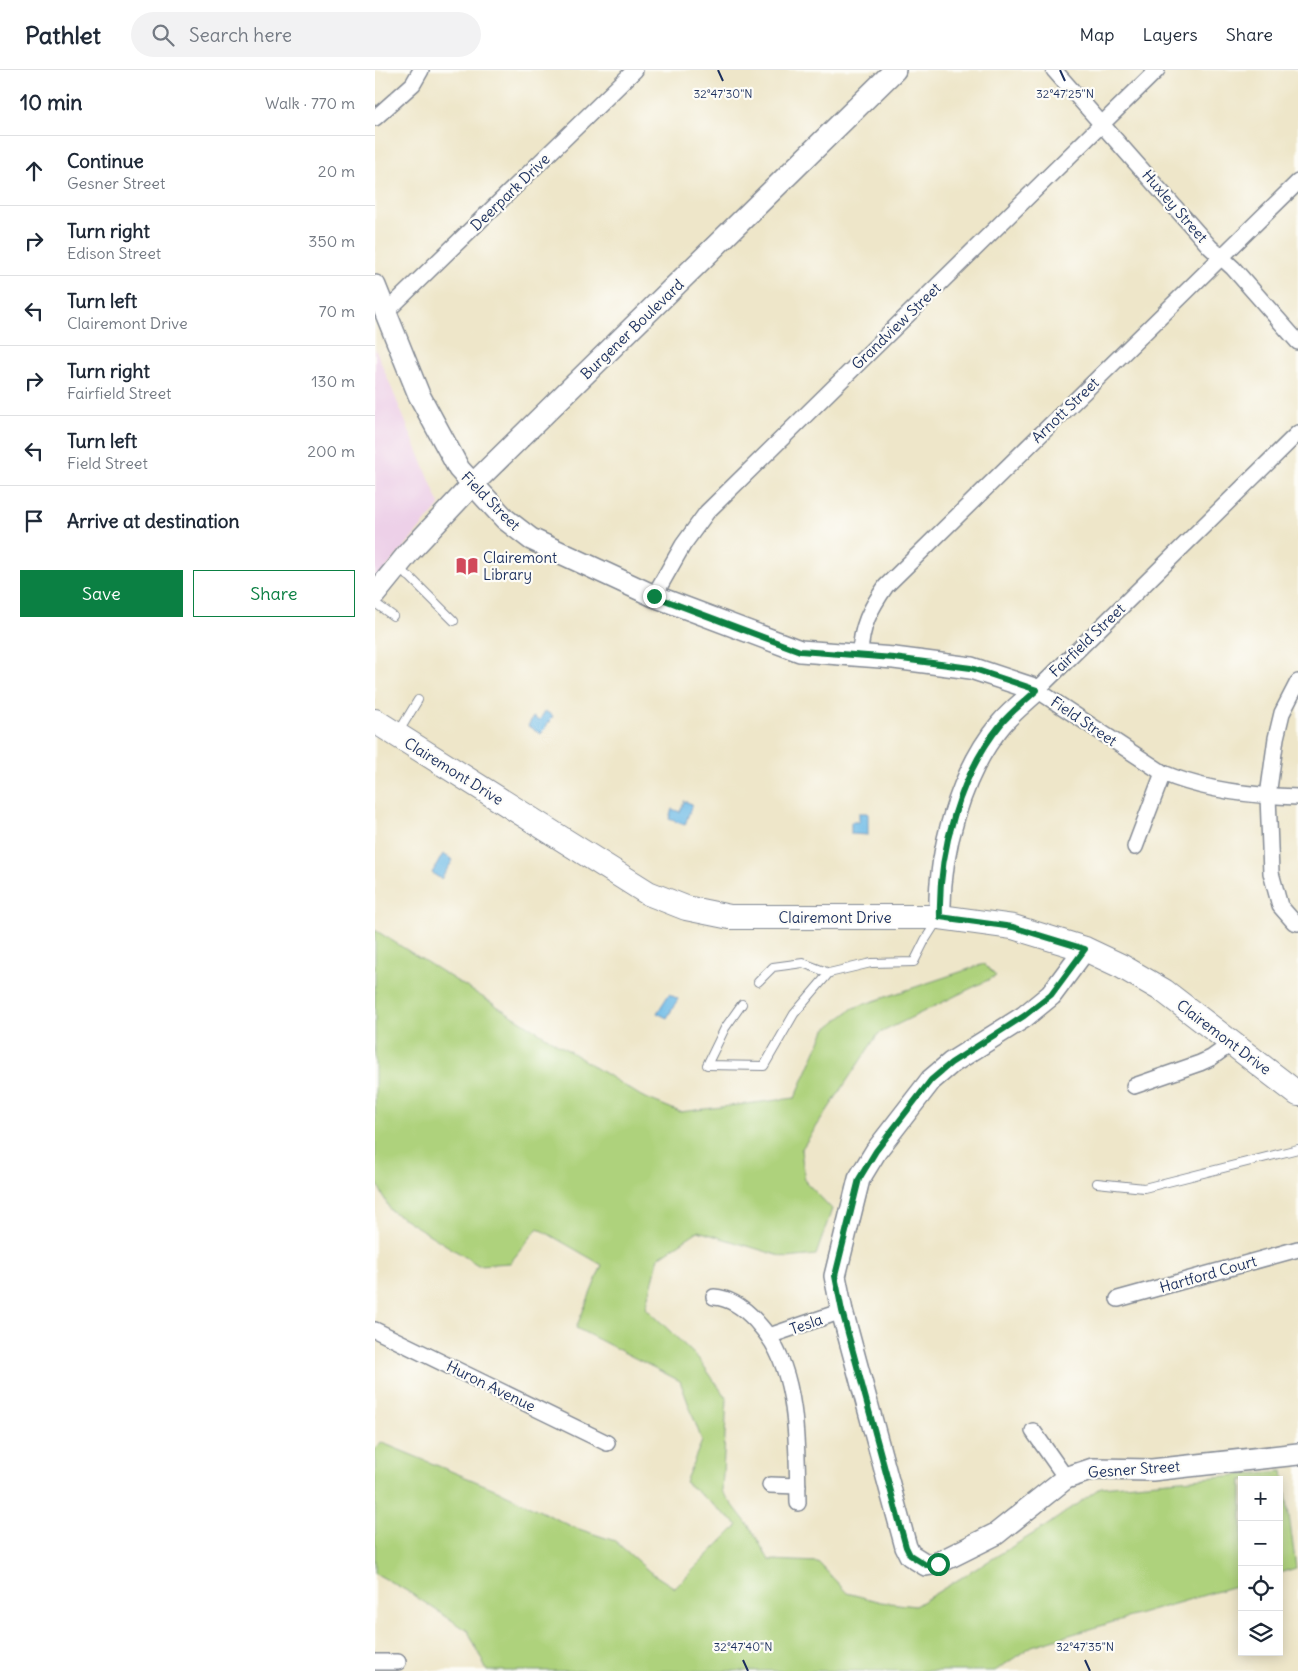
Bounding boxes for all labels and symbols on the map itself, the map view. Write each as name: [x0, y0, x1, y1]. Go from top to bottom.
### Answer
text: 32°47'30"N: [693, 86, 753, 101]
text: 32°47'25"N: [1036, 86, 1094, 101]
street label: Deerpark Drive: [466, 149, 554, 235]
street label: Huxley Street: [1138, 166, 1212, 246]
street label: Burgener Boulevard: [576, 275, 688, 383]
street label: Grandview Street: [847, 279, 945, 373]
street label: Arnott Street: [1027, 373, 1103, 447]
street label: Field Street: [458, 468, 524, 534]
place label: Clairemont Library: [483, 548, 557, 584]
library icon: Clairemont Library: [454, 553, 480, 579]
route end: [643, 585, 666, 608]
street label: Fairfield Street: [1045, 599, 1129, 681]
street label: Field Street: [1047, 692, 1121, 750]
street label: Clairemont Drive: [401, 733, 507, 809]
street label: Clairemont Drive: [778, 908, 892, 927]
street label: Clairemont Drive: [1173, 995, 1275, 1079]
street label: Hartford Court: [1157, 1251, 1259, 1297]
street label: Tesla: [787, 1309, 825, 1338]
street label: Huron Avenue: [443, 1356, 539, 1416]
street label: Gesner Street: [1087, 1456, 1181, 1482]
route start: [927, 1553, 950, 1576]
text: 32°47'40"N: [713, 1639, 773, 1654]
text: 32°47'35"N: [1056, 1639, 1114, 1654]

